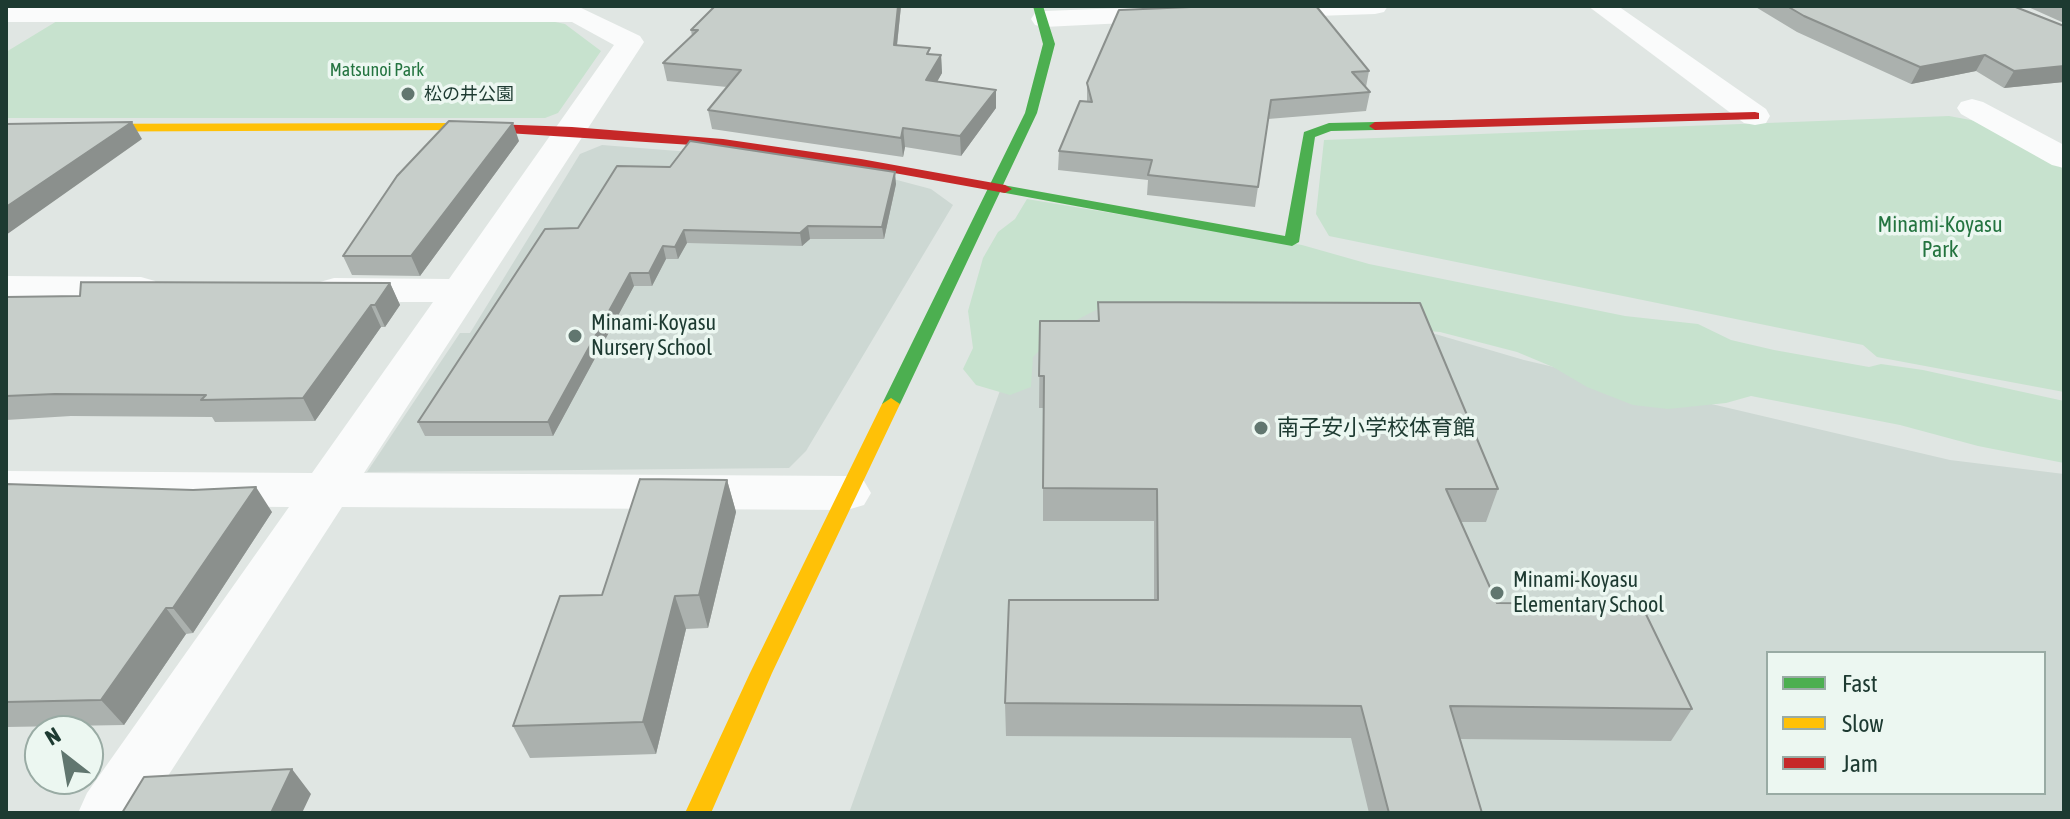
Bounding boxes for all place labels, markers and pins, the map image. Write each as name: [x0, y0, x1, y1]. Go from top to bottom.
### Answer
place label: 松の井公園: [424, 83, 514, 105]
marker: 松の井公園: [399, 85, 417, 103]
place label: Minami-Koyasu Nursery School: [591, 310, 716, 362]
marker: Minami-Koyasu Nursery School: [566, 327, 584, 345]
place label: 南子安小学校体育館: [1277, 415, 1475, 441]
marker: 南子安小学校体育館: [1252, 419, 1270, 437]
place label: Minami-Koyasu Elementary School: [1513, 567, 1664, 618]
marker: Minami-Koyasu Elementary School: [1488, 584, 1506, 602]

